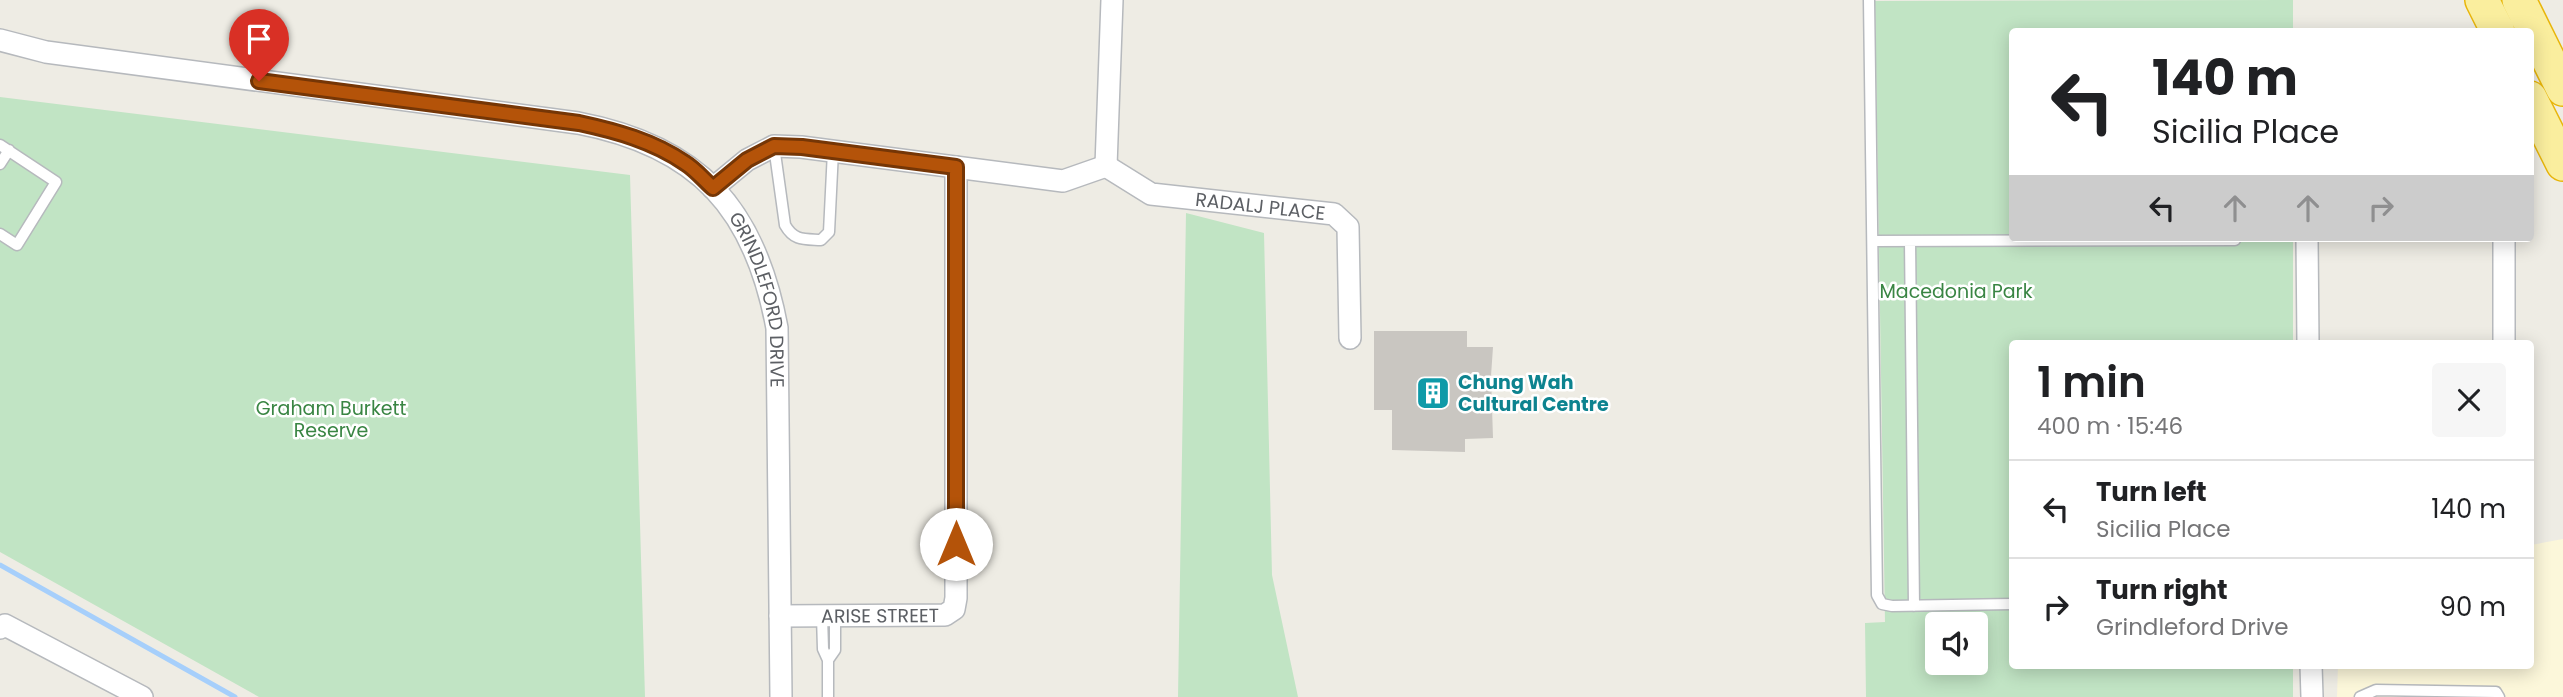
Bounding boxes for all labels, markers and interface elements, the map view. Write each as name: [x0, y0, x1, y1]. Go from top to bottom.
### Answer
pin: [229, 9, 289, 81]
icon: arrive: [240, 20, 278, 58]
text: 140 m: [2152, 44, 2298, 112]
icon: left: [2037, 56, 2128, 147]
text: Sicilia Place: [2152, 109, 2339, 154]
street label: RADALJ PLACE: [1194, 186, 1327, 227]
icon: left: [2143, 189, 2181, 227]
icon: ahead: [2216, 189, 2254, 227]
icon: ahead: [2289, 189, 2327, 227]
icon: right: [2362, 189, 2400, 227]
street label: GRINDLEFORD DRIVE: [722, 207, 791, 388]
park label: Macedonia Park: [1880, 278, 2033, 305]
text: 1 min: [2037, 353, 2146, 412]
button: close: [2432, 363, 2506, 437]
place label: Chung Wah Cultural Centre: [1458, 369, 1609, 418]
building icon: Chung Wah Cultural Centre: [1414, 374, 1452, 412]
park label: Graham Burkett Reserve: [256, 395, 406, 444]
text: 400 m · 15:46: [2037, 410, 2183, 442]
text: Turn left: [2096, 474, 2207, 510]
icon: left: [2037, 490, 2075, 528]
text: 140 m: [2431, 491, 2506, 527]
position arrow: [919, 507, 993, 581]
text: Sicilia Place: [2096, 513, 2231, 545]
text: Turn right: [2096, 572, 2228, 608]
icon: right: [2037, 588, 2075, 626]
text: 90 m: [2440, 589, 2506, 625]
street label: ARISE STREET: [821, 602, 939, 630]
text: Grindleford Drive: [2096, 611, 2289, 643]
map controls: [1925, 612, 1988, 675]
button: sound: [1925, 612, 1988, 675]

